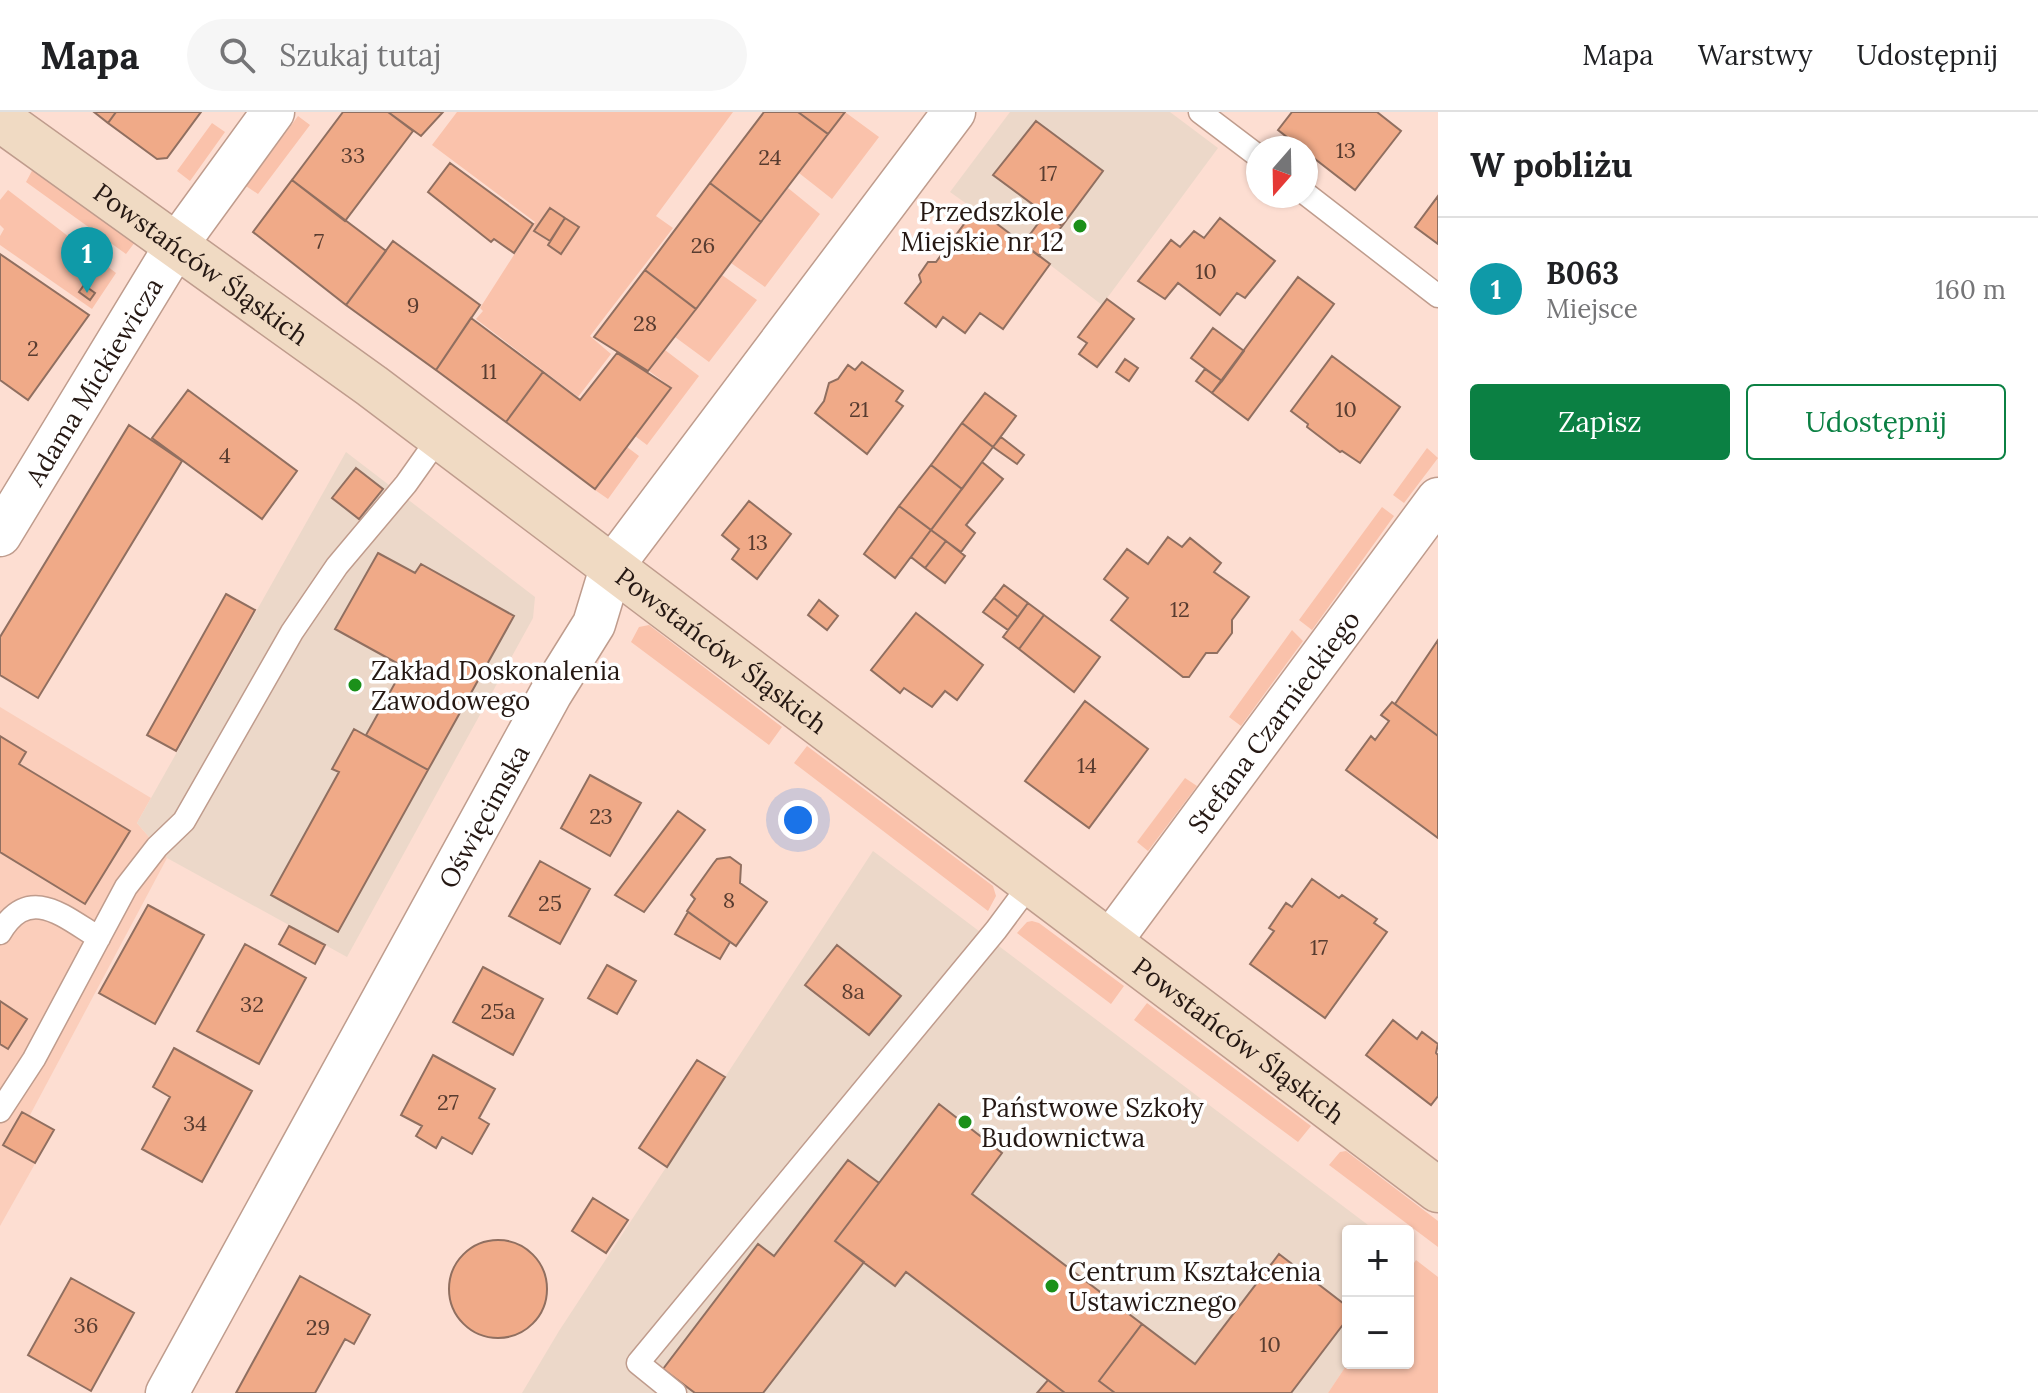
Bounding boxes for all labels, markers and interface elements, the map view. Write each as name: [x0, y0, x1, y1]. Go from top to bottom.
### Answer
search box: [187, 19, 747, 91]
text: Mapa: [40, 31, 139, 79]
icon: search: [215, 33, 259, 77]
text: Szukaj tutaj: [279, 36, 441, 74]
text: Mapa: [1582, 37, 1654, 73]
text: Warstwy: [1698, 37, 1813, 73]
text: Udostępnij: [1857, 37, 1998, 73]
north arrow: [1246, 136, 1318, 208]
house number: 13: [1336, 136, 1356, 164]
house number: 33: [341, 141, 365, 169]
house number: 24: [758, 143, 782, 171]
text: W pobliżu: [1470, 143, 1633, 186]
house number: 17: [1039, 159, 1057, 187]
street label: Powstańców Śląskich: [87, 175, 315, 352]
place label: Przedszkole Miejskie nr 12: [900, 195, 1064, 258]
marker: Przedszkole Miejskie nr 12: [1071, 217, 1089, 235]
pin: 1: [61, 227, 113, 293]
house number: 7: [314, 227, 324, 255]
house number: 26: [691, 231, 715, 259]
text: B063: [1546, 254, 1619, 292]
house number: 10: [1195, 257, 1217, 285]
street label: Adama Mickiewicza: [17, 271, 169, 492]
text: 1: [1491, 273, 1501, 306]
text: 160 m: [1935, 273, 2006, 306]
house number: 9: [407, 291, 419, 319]
text: Miejsce: [1546, 292, 1638, 325]
house number: 28: [633, 309, 657, 337]
house number: 2: [27, 334, 39, 362]
house number: 11: [481, 357, 497, 385]
button: Zapisz: [1470, 384, 1730, 460]
button: Udostępnij: [1746, 384, 2006, 460]
house number: 21: [849, 395, 869, 423]
house number: 10: [1335, 395, 1357, 423]
house number: 4: [219, 441, 231, 469]
house number: 13: [748, 528, 768, 556]
street label: Powstańców Śląskich: [609, 559, 834, 740]
house number: 12: [1170, 595, 1190, 623]
street label: Stefana Czarnieckiego: [1180, 603, 1367, 839]
place label: Zakład Doskonalenia Zawodowego: [371, 654, 620, 717]
marker: Zakład Doskonalenia Zawodowego: [346, 676, 364, 694]
street label: Oświęcimska: [431, 739, 536, 894]
house number: 14: [1077, 751, 1097, 779]
your location: [778, 800, 818, 840]
house number: 23: [589, 802, 613, 830]
house number: 8: [723, 886, 735, 914]
house number: 25: [538, 889, 562, 917]
house number: 17: [1310, 933, 1328, 961]
street label: Powstańców Śląskich: [1127, 949, 1352, 1131]
house number: 8a: [841, 977, 865, 1005]
house number: 32: [240, 990, 264, 1018]
house number: 25a: [480, 997, 516, 1025]
house number: 27: [437, 1088, 459, 1116]
place label: Państwowe Szkoły Budownictwa: [981, 1091, 1204, 1154]
house number: 34: [183, 1109, 207, 1137]
marker: Państwowe Szkoły Budownictwa: [956, 1113, 974, 1131]
map controls: [1342, 1225, 1414, 1369]
button: +: [1342, 1225, 1414, 1297]
place label: Centrum Kształcenia Ustawicznego: [1068, 1255, 1321, 1318]
marker: Centrum Kształcenia Ustawicznego: [1043, 1277, 1061, 1295]
button: −: [1342, 1297, 1414, 1369]
house number: 36: [74, 1311, 98, 1339]
house number: 29: [306, 1313, 330, 1341]
house number: 10: [1259, 1330, 1281, 1358]

